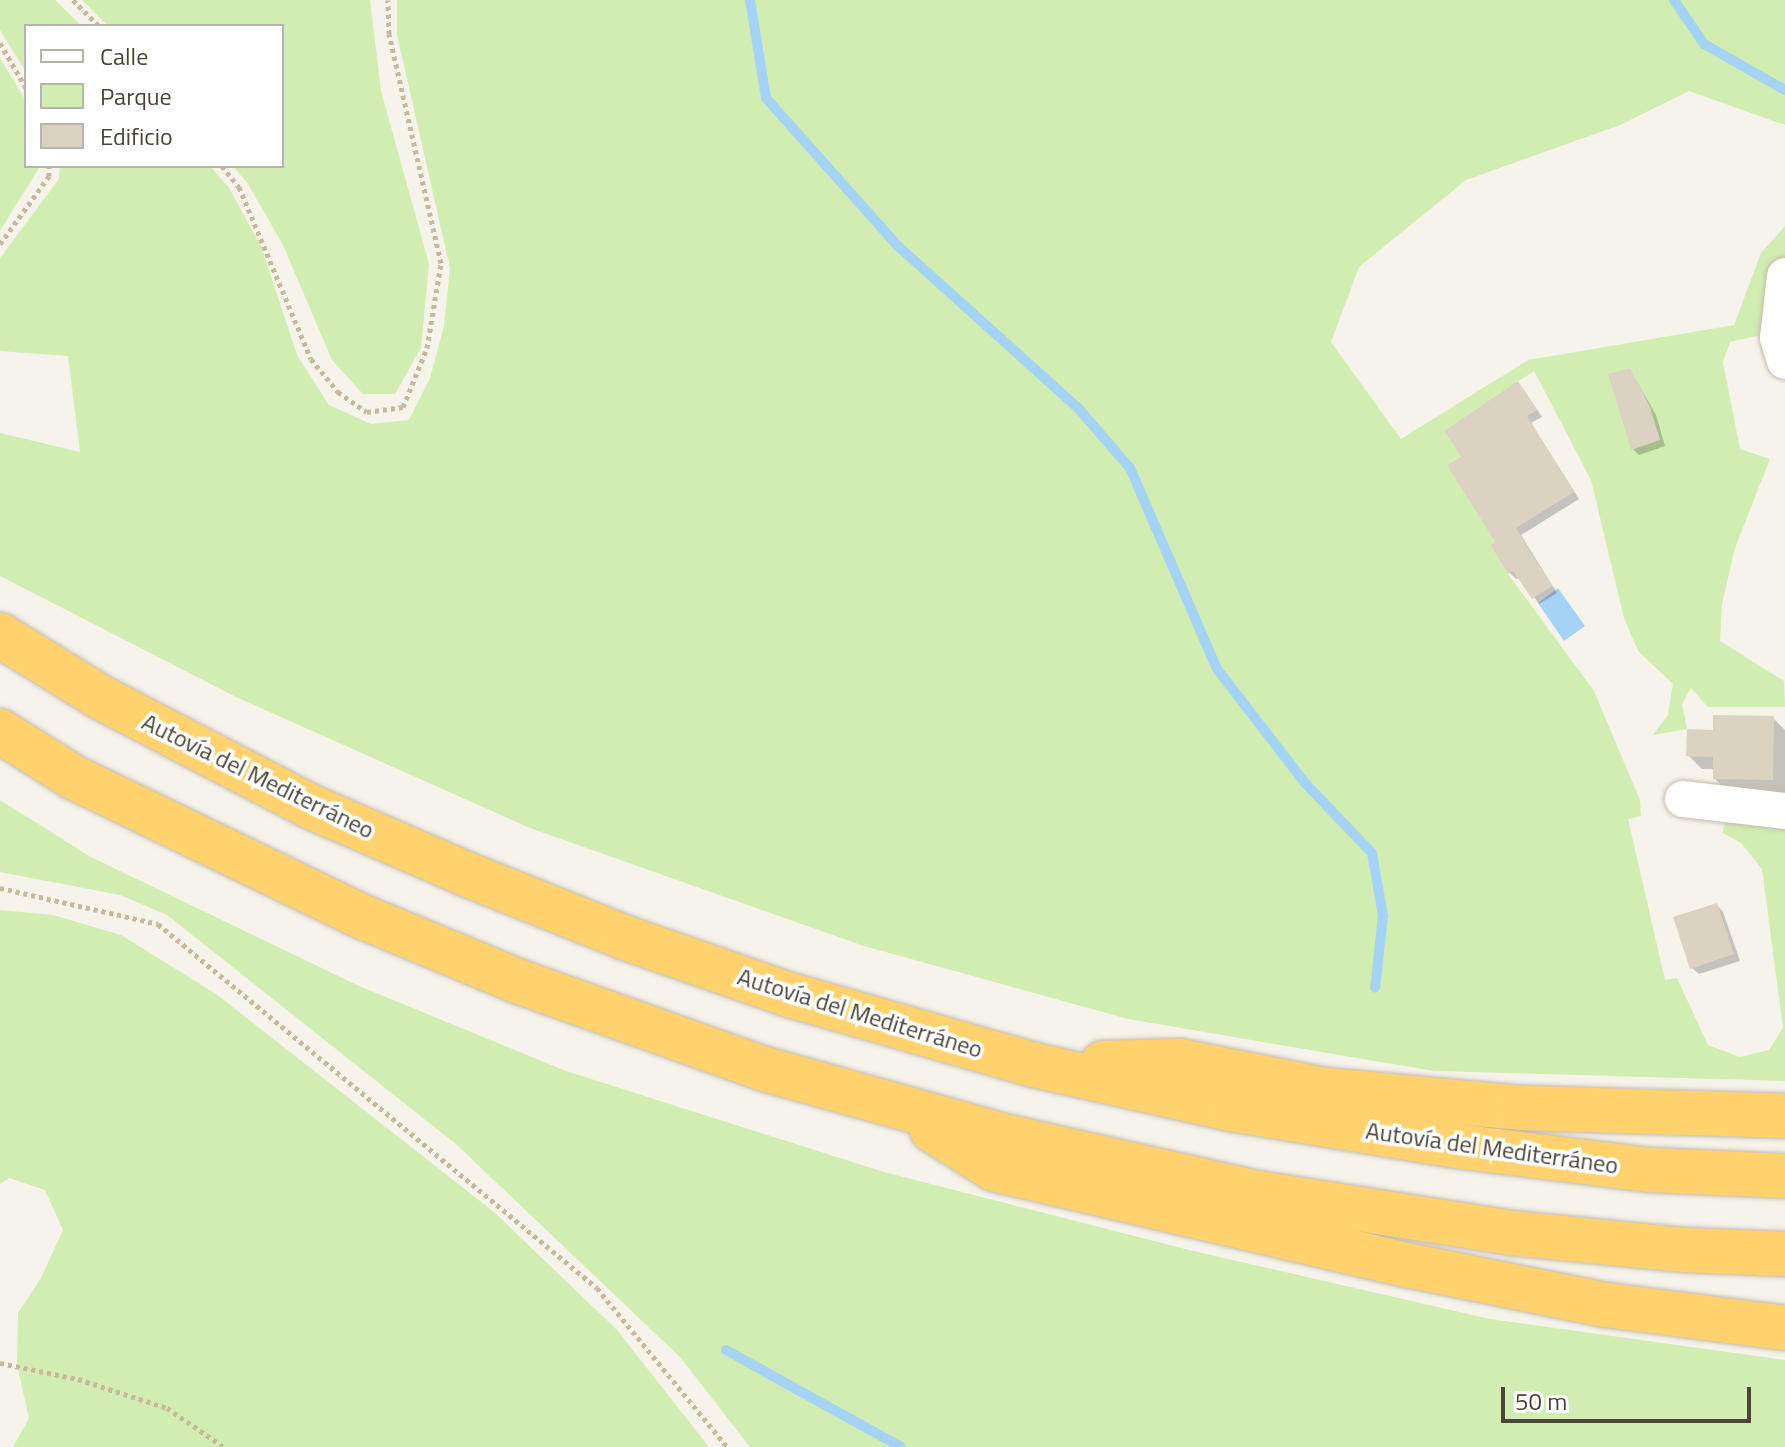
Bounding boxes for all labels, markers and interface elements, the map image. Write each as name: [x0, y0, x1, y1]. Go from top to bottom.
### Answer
legend: [24, 24, 284, 168]
text: Calle: [100, 38, 148, 74]
text: Parque: [100, 78, 172, 114]
text: Edificio: [100, 118, 173, 154]
street label: Autovía del Mediterráneo: [137, 707, 379, 845]
street label: Autovía del Mediterráneo: [734, 962, 986, 1064]
street label: Autovía del Mediterráneo: [1364, 1116, 1620, 1180]
scale bar: [1505, 1371, 1755, 1421]
text: 50 m: [1515, 1383, 1567, 1419]

